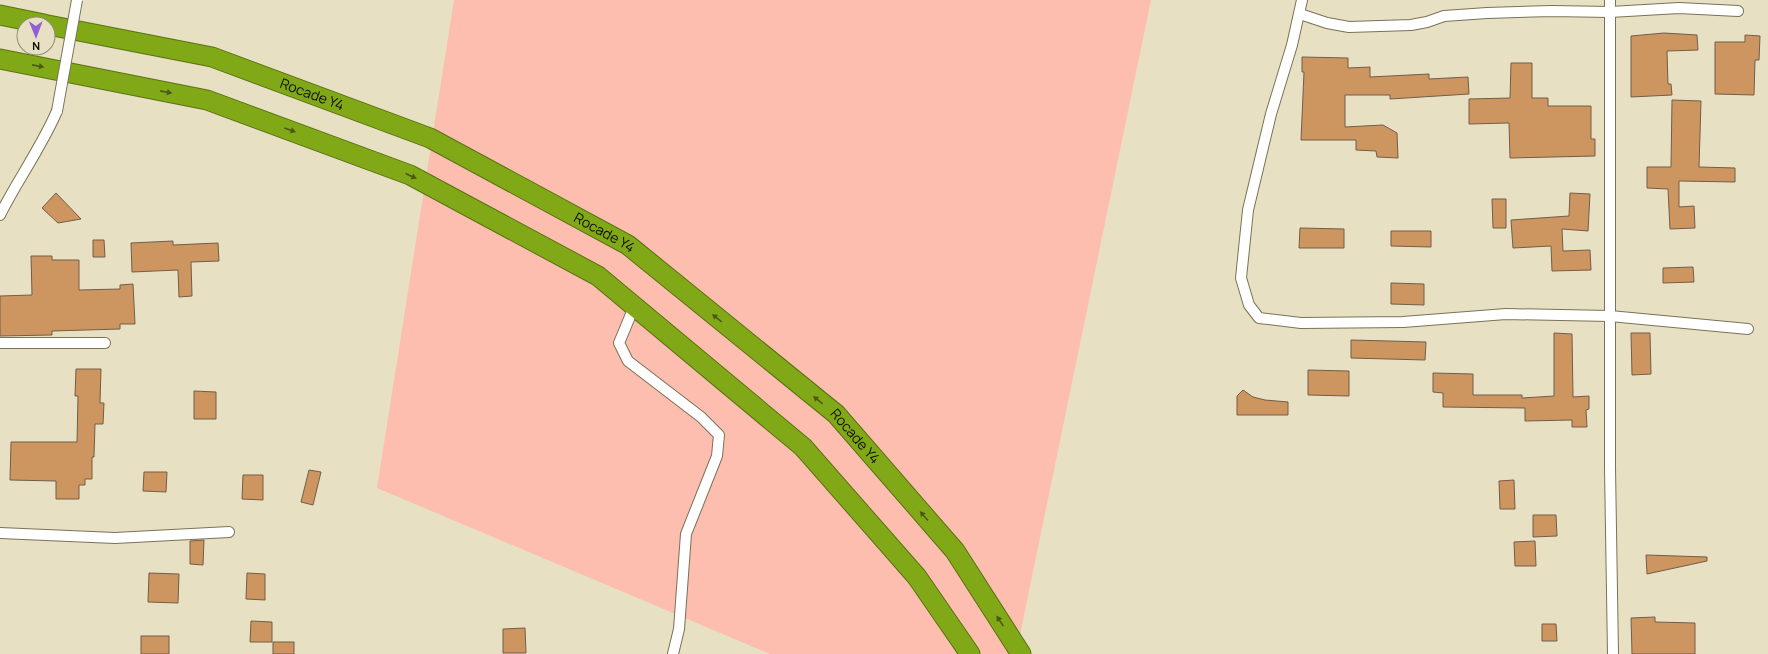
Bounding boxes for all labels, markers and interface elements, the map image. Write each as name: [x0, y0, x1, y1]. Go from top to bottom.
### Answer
north arrow: [16, 16, 56, 56]
text: N: [32, 39, 40, 54]
one-way arrow: [32, 64, 44, 70]
street label: Rocade Y4: [278, 73, 347, 114]
one-way arrow: [160, 89, 172, 95]
one-way arrow: [284, 128, 296, 134]
one-way arrow: [406, 173, 417, 179]
street label: Rocade Y4: [571, 208, 640, 256]
one-way arrow: [712, 313, 722, 322]
one-way arrow: [812, 395, 823, 404]
street label: Rocade Y4: [826, 404, 885, 467]
one-way arrow: [920, 511, 929, 521]
one-way arrow: [996, 616, 1004, 626]

